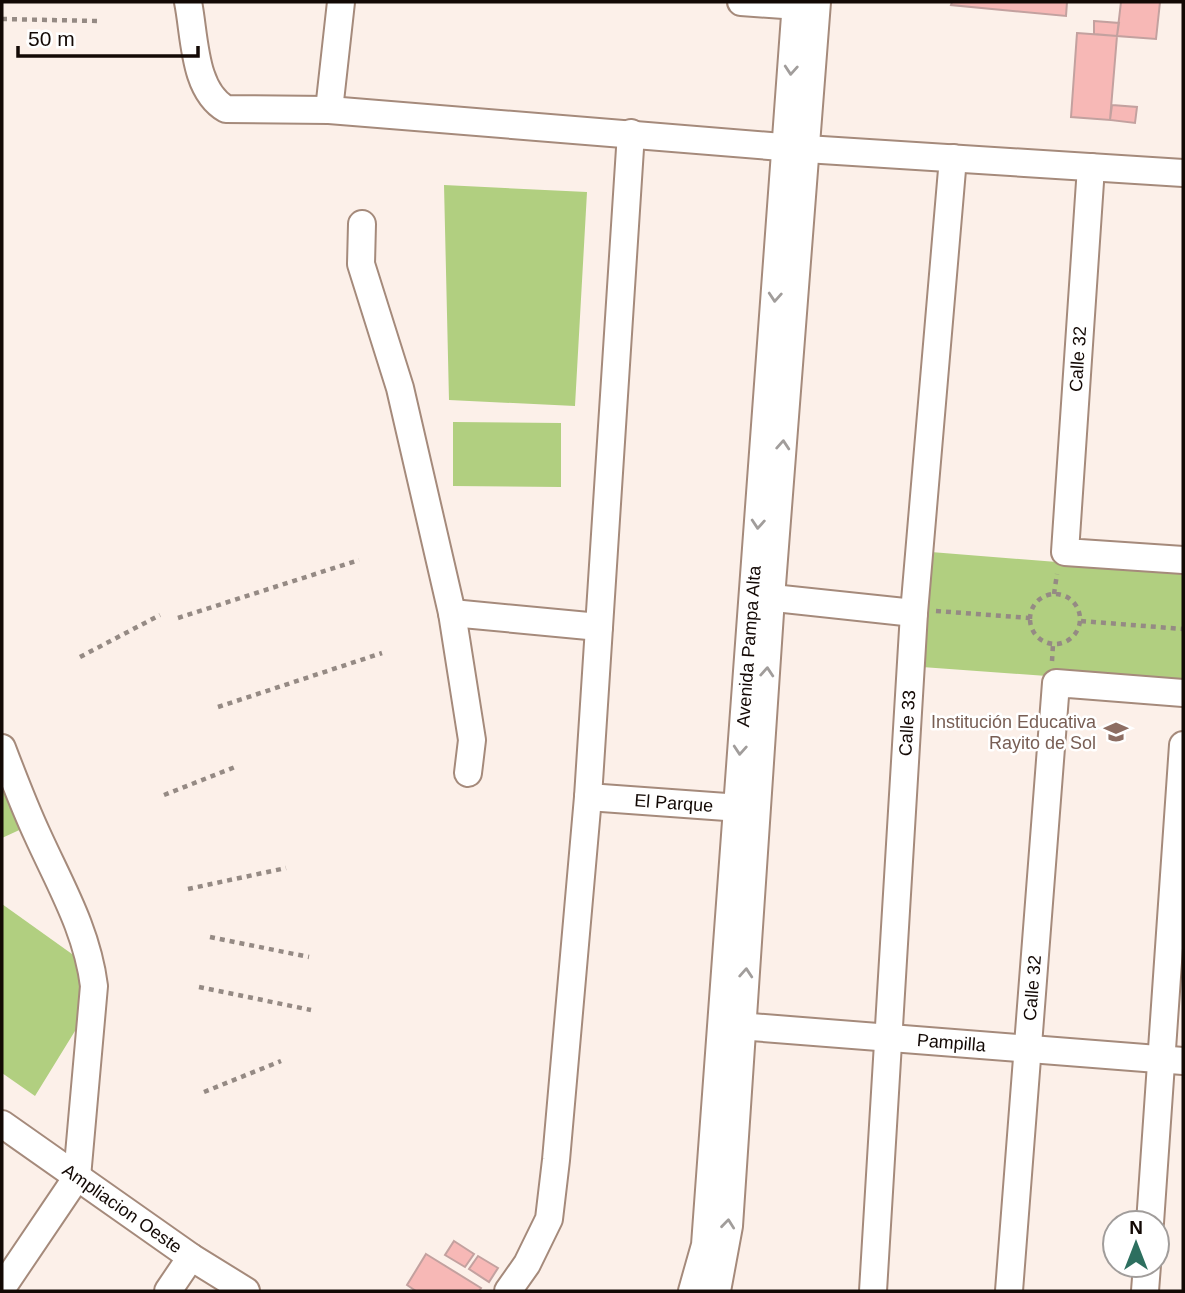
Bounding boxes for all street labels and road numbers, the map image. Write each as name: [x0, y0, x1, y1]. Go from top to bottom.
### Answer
street label: Calle 32: [1066, 325, 1090, 393]
street label: Avenida Pampa Alta: [733, 564, 765, 728]
street label: Calle 33: [895, 689, 919, 757]
street label: El Parque: [634, 790, 714, 816]
street label: Calle 32: [1020, 954, 1045, 1022]
street label: Pampilla: [916, 1030, 987, 1056]
street label: Ampliacion Oeste: [59, 1160, 186, 1257]

